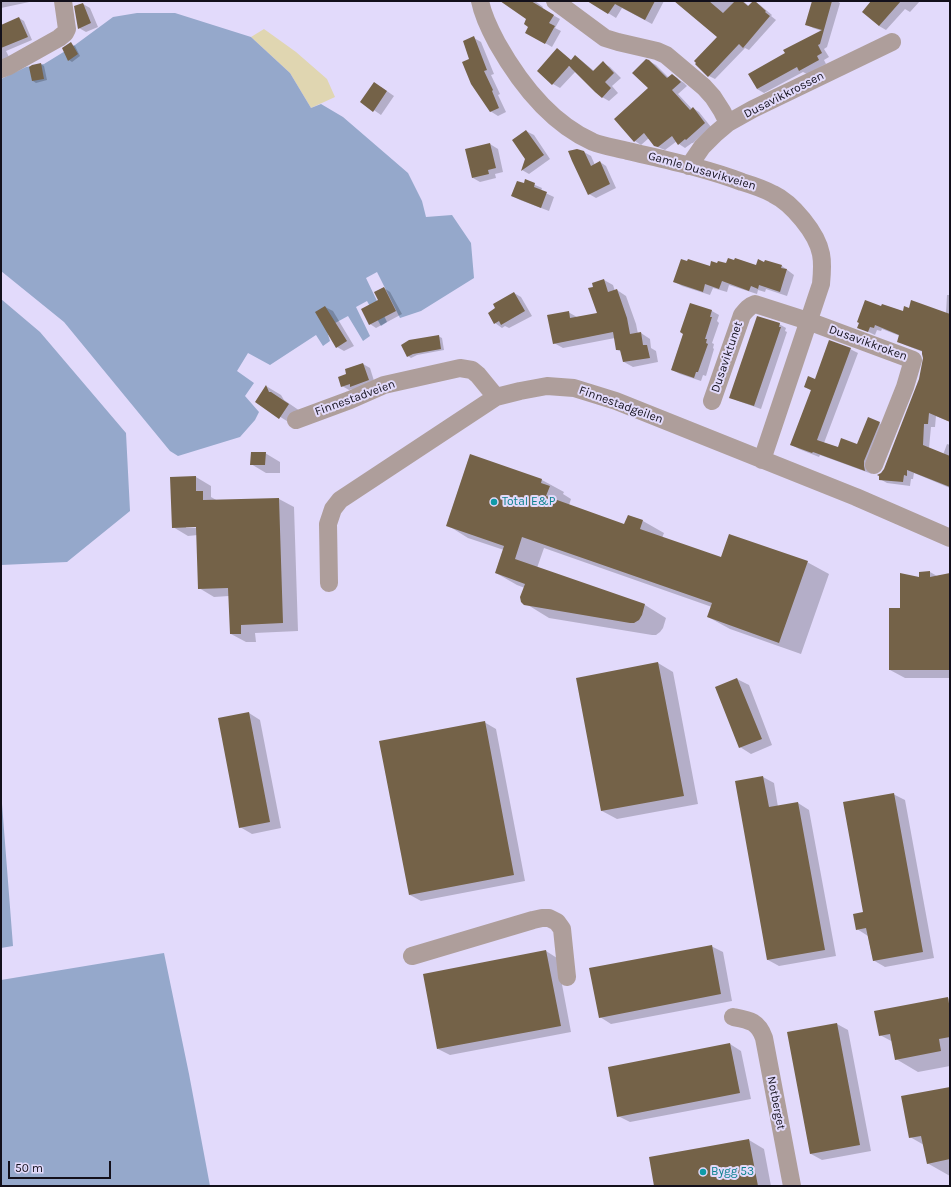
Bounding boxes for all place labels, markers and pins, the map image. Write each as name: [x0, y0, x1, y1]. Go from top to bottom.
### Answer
place label: Total E&P: [502, 495, 555, 509]
marker: Total E&P: [489, 497, 499, 507]
place label: Bygg 53: [711, 1165, 754, 1179]
marker: Bygg 53: [698, 1167, 708, 1177]

